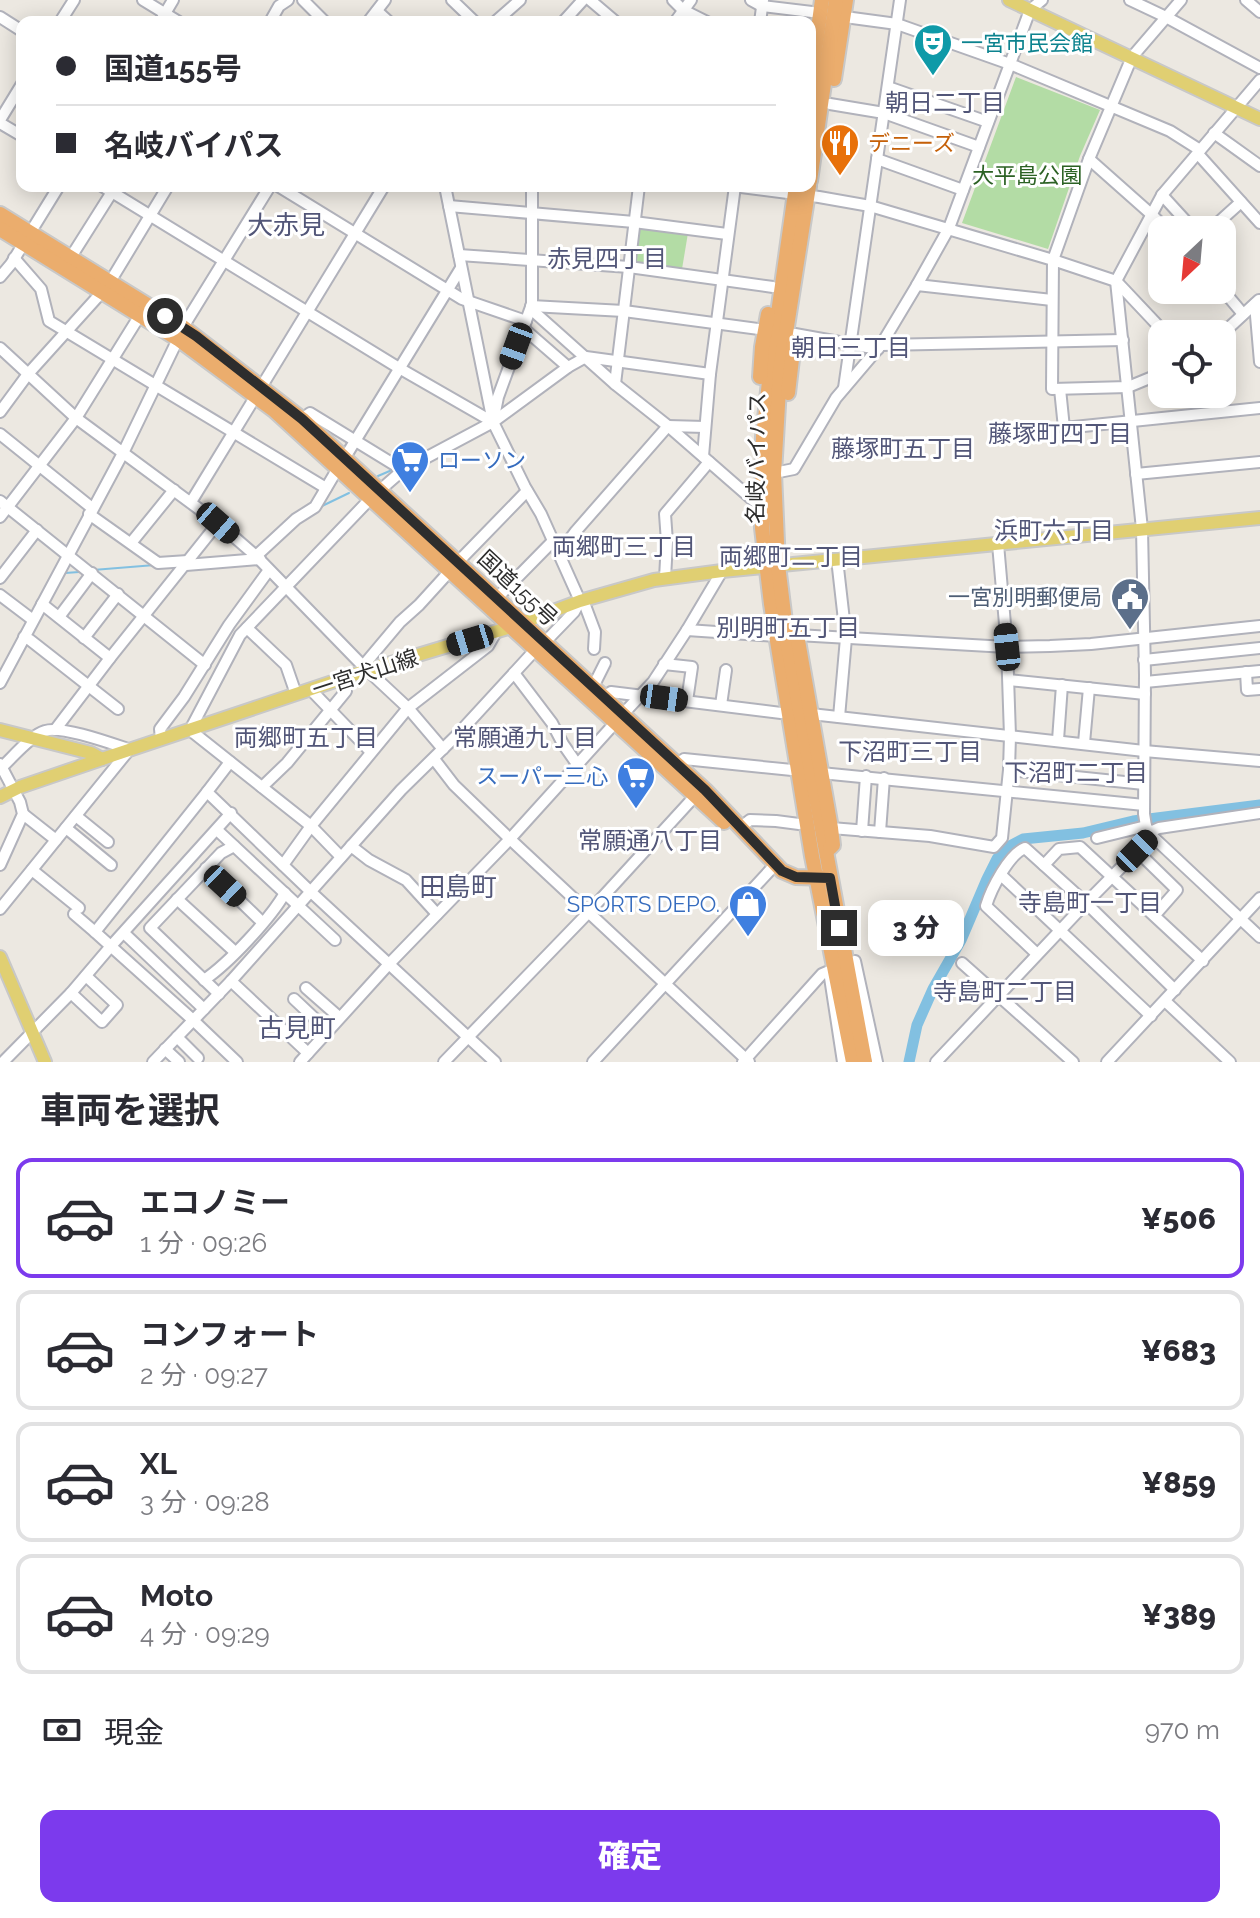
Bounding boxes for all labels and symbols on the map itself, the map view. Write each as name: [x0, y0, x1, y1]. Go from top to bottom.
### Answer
theatre icon: 一宮市民会館: [912, 22, 954, 77]
place label: 一宮市民会館: [961, 30, 1093, 56]
district label: 朝日二丁目: [885, 88, 1005, 117]
restaurant icon: デニーズ: [819, 122, 861, 177]
place label: デニーズ: [868, 130, 955, 156]
park label: 大平島公園: [972, 162, 1082, 188]
district label: 大赤見: [247, 210, 325, 240]
north arrow: [1148, 216, 1236, 304]
district label: 赤見四丁目: [547, 244, 667, 273]
route start: [147, 298, 183, 334]
car: [497, 319, 535, 373]
district label: 朝日三丁目: [791, 333, 911, 362]
street label: 名岐バイパス: [742, 392, 770, 524]
district label: 藤塚町四丁目: [988, 419, 1132, 448]
district label: 藤塚町五丁目: [831, 434, 975, 463]
supermarket icon: ローソン: [389, 439, 431, 494]
place label: ローソン: [438, 447, 526, 473]
car: [192, 498, 244, 548]
district label: 浜町六丁目: [994, 516, 1114, 545]
district label: 両郷町三丁目: [552, 532, 696, 561]
district label: 両郷町二丁目: [719, 542, 863, 571]
street label: 国道155号: [473, 545, 563, 631]
public building icon: 一宮別明郵便局: [1109, 576, 1151, 631]
place label: 一宮別明郵便局: [948, 584, 1102, 610]
district label: 別明町五丁目: [716, 613, 860, 642]
car: [444, 622, 496, 658]
car: [993, 622, 1021, 672]
street label: 一宮犬山線: [309, 644, 421, 702]
car: [639, 683, 689, 713]
district label: 両郷町五丁目: [234, 723, 378, 752]
district label: 常願通九丁目: [453, 723, 597, 752]
district label: 下沼町三丁目: [838, 737, 982, 766]
supermarket icon: スーパー三心: [615, 755, 657, 810]
district label: 下沼町二丁目: [1004, 758, 1148, 787]
place label: スーパー三心: [476, 763, 608, 789]
car: [1112, 825, 1162, 877]
district label: 常願通八丁目: [578, 826, 722, 855]
car: [199, 861, 251, 911]
district label: 田島町: [419, 872, 497, 902]
shop icon: SPORTS DEPO.: [727, 883, 769, 938]
district label: 寺島町一丁目: [1018, 888, 1162, 917]
place label: SPORTS DEPO.: [567, 891, 720, 917]
callout: 3 分: [867, 900, 963, 956]
route end: [821, 910, 857, 946]
district label: 寺島町二丁目: [933, 977, 1077, 1006]
district label: 古見町: [258, 1013, 336, 1043]

